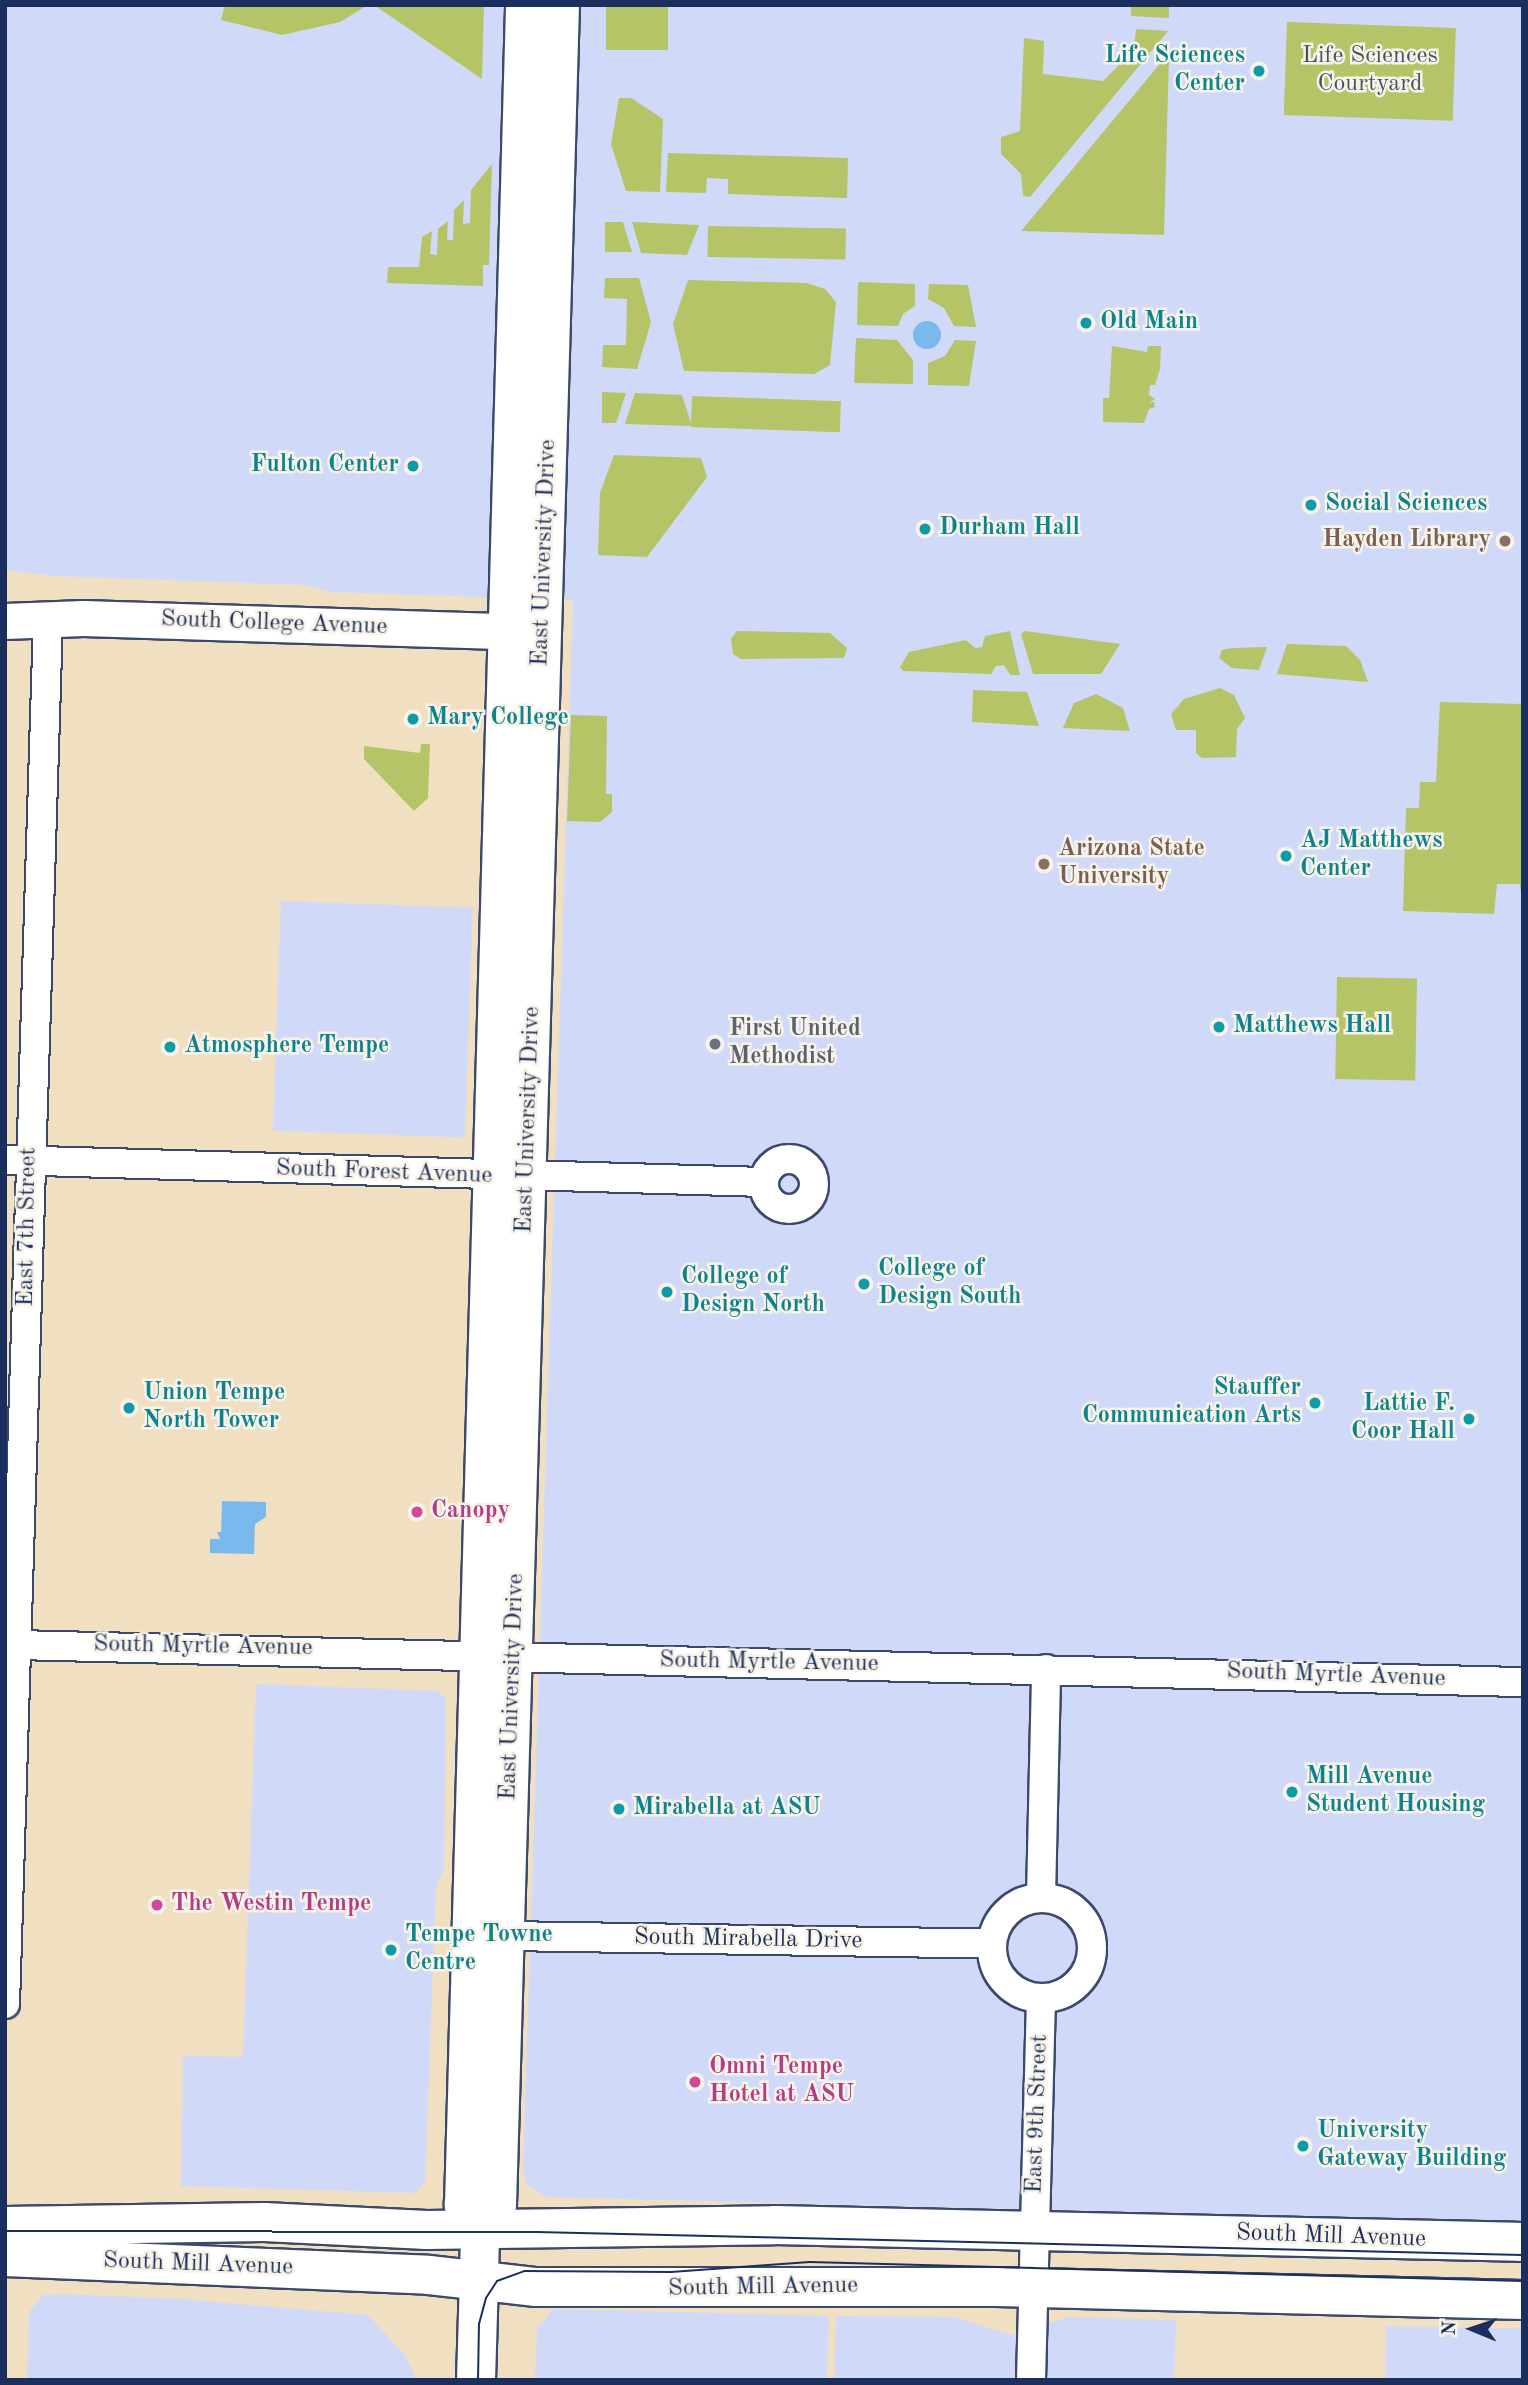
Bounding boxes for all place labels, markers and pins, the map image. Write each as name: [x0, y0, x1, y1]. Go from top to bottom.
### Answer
place label: Life Sciences Center: [1105, 43, 1245, 99]
marker: Life Sciences Center: [1251, 63, 1267, 79]
place label: Old Main: [1100, 309, 1198, 337]
marker: Old Main: [1078, 315, 1094, 331]
place label: Fulton Center: [250, 452, 399, 480]
marker: Fulton Center: [405, 458, 421, 474]
place label: Social Sciences: [1325, 491, 1487, 519]
marker: Social Sciences: [1303, 497, 1319, 513]
place label: Durham Hall: [939, 515, 1080, 543]
marker: Durham Hall: [917, 521, 933, 537]
place label: Hayden Library: [1323, 527, 1491, 555]
marker: Hayden Library: [1497, 533, 1513, 549]
place label: Mary College: [427, 705, 569, 733]
marker: Mary College: [405, 711, 421, 727]
place label: AJ Matthews Center: [1300, 828, 1443, 884]
place label: Arizona State University: [1058, 836, 1205, 892]
marker: AJ Matthews Center: [1278, 848, 1294, 864]
marker: Arizona State University: [1036, 856, 1052, 872]
place label: Matthews Hall: [1233, 1013, 1391, 1041]
place label: First United Methodist: [729, 1016, 861, 1072]
marker: Matthews Hall: [1211, 1019, 1227, 1035]
place label: Atmosphere Tempe: [184, 1033, 389, 1061]
marker: First United Methodist: [707, 1036, 723, 1052]
marker: Atmosphere Tempe: [162, 1039, 178, 1055]
place label: College of Design South: [878, 1256, 1021, 1312]
place label: College of Design North: [681, 1264, 825, 1320]
marker: College of Design South: [856, 1276, 872, 1292]
marker: College of Design North: [659, 1284, 675, 1300]
place label: Stauffer Communication Arts: [1082, 1375, 1301, 1431]
place label: Union Tempe North Tower: [143, 1380, 285, 1436]
place label: Lattie F. Coor Hall: [1351, 1391, 1455, 1447]
marker: Stauffer Communication Arts: [1307, 1395, 1323, 1411]
marker: Union Tempe North Tower: [121, 1400, 137, 1416]
marker: Lattie F. Coor Hall: [1461, 1411, 1477, 1427]
place label: Canopy: [431, 1498, 510, 1526]
marker: Canopy: [409, 1504, 425, 1520]
place label: Mill Avenue Student Housing: [1306, 1764, 1485, 1820]
marker: Mill Avenue Student Housing: [1284, 1784, 1300, 1800]
place label: Mirabella at ASU: [633, 1795, 821, 1823]
marker: Mirabella at ASU: [611, 1801, 627, 1817]
place label: The Westin Tempe: [171, 1891, 371, 1919]
marker: The Westin Tempe: [149, 1897, 165, 1913]
place label: Tempe Towne Centre: [405, 1922, 553, 1978]
marker: Tempe Towne Centre: [383, 1942, 399, 1958]
place label: Omni Tempe Hotel at ASU: [709, 2054, 854, 2110]
marker: Omni Tempe Hotel at ASU: [687, 2074, 703, 2090]
place label: University Gateway Building: [1317, 2118, 1506, 2174]
marker: University Gateway Building: [1295, 2138, 1311, 2154]

